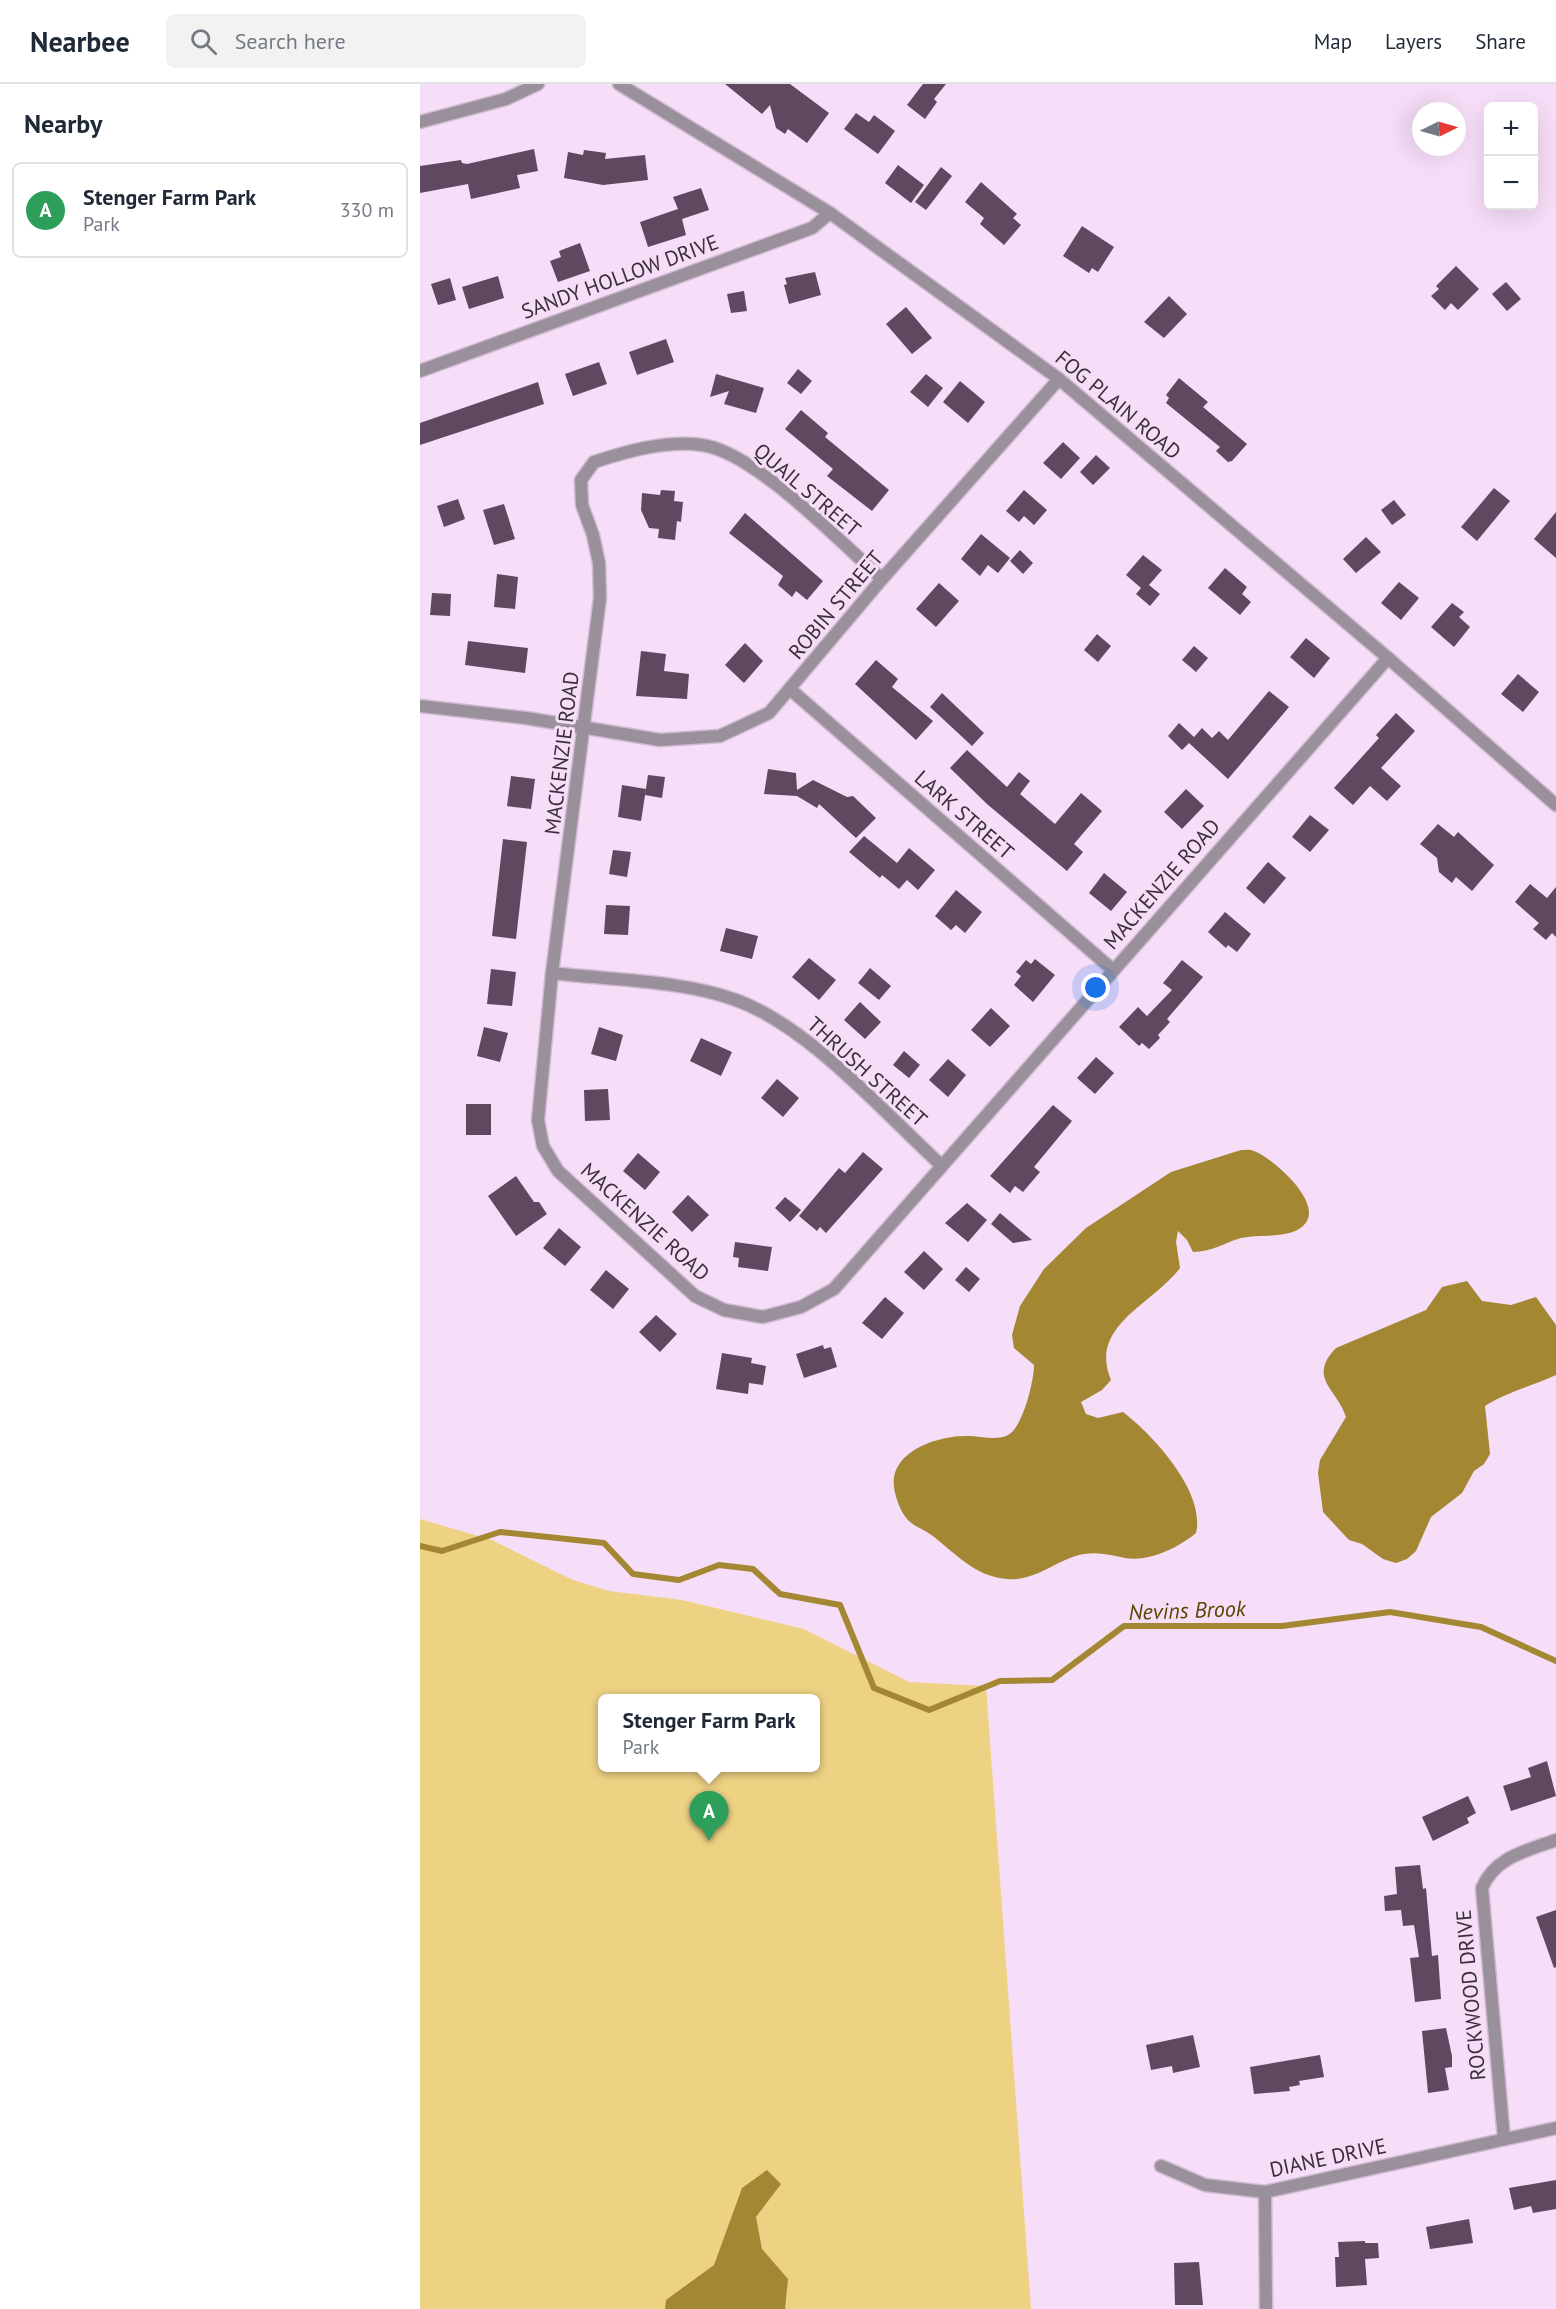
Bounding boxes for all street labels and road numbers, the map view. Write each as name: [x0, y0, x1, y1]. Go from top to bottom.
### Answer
street label: SANDY HOLLOW DRIVE: [517, 228, 722, 325]
street label: FOG PLAIN ROAD: [1050, 344, 1187, 465]
street label: QUAIL STREET: [748, 437, 867, 542]
street label: ROBIN STREET: [782, 545, 889, 665]
street label: MACKENZIE ROAD: [538, 670, 585, 836]
street label: LARK STREET: [909, 764, 1020, 865]
street label: MACKENZIE ROAD: [1097, 813, 1226, 955]
street label: THRUSH STREET: [802, 1011, 933, 1133]
street label: MACKENZIE ROAD: [575, 1157, 715, 1287]
street label: ROCKWOOD DRIVE: [1450, 1909, 1491, 2082]
street label: DIANE DRIVE: [1267, 2132, 1389, 2183]

